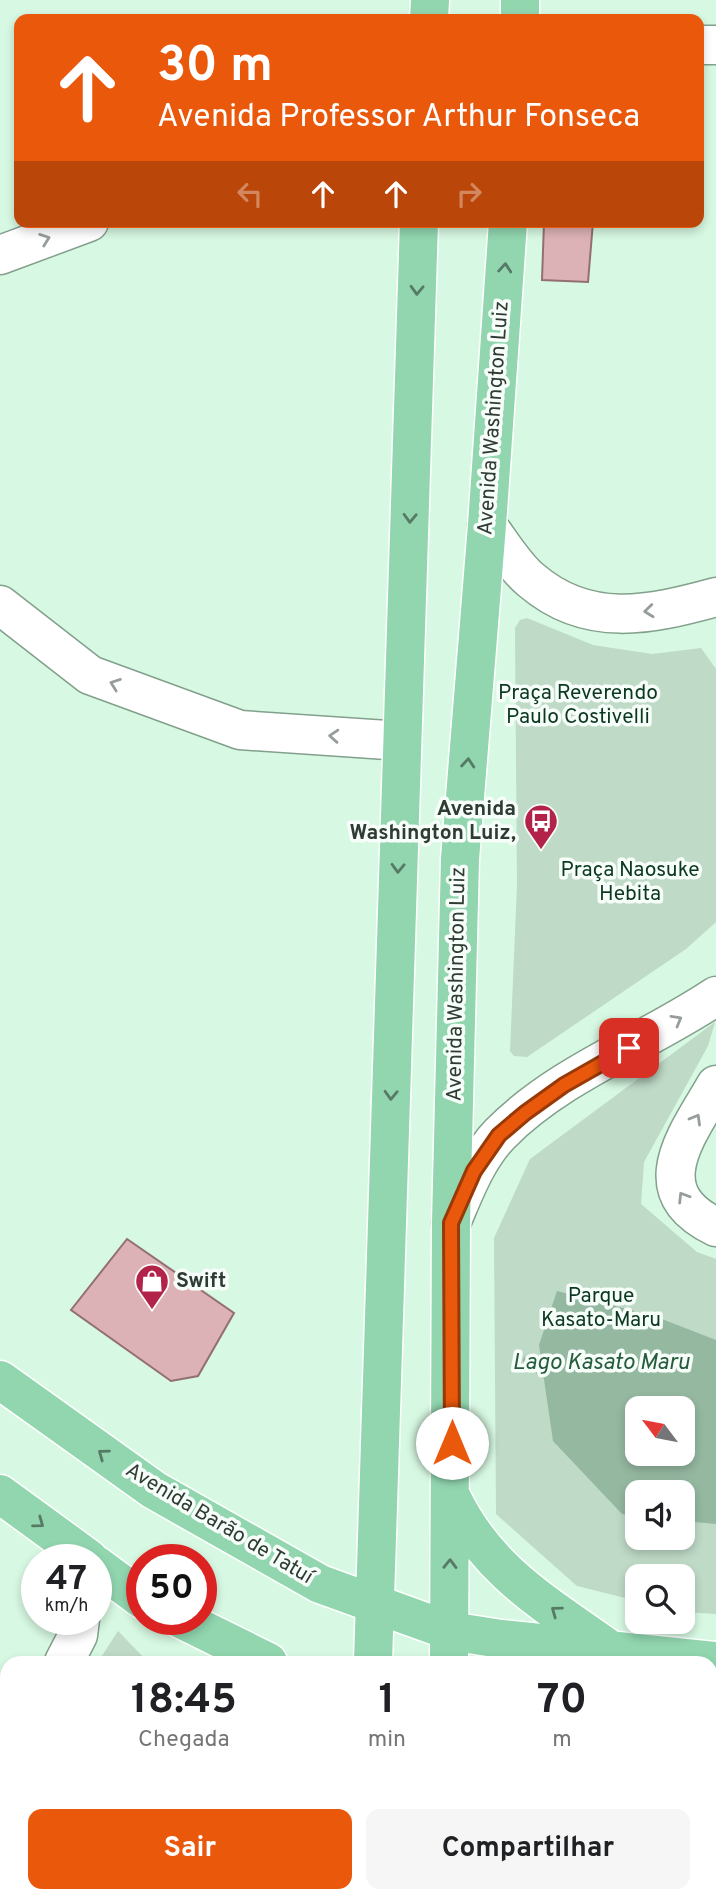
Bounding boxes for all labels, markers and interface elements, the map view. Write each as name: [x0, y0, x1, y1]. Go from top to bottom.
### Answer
text: 30 m: [157, 37, 273, 99]
icon: ahead: [42, 42, 133, 133]
text: Avenida Professor Arthur Fonseca: [157, 98, 640, 138]
icon: left: [231, 175, 269, 213]
icon: ahead: [304, 175, 342, 213]
icon: ahead: [377, 175, 415, 213]
icon: right: [450, 175, 488, 213]
one-way arrow: [38, 233, 50, 247]
one-way arrow: [497, 262, 512, 273]
one-way arrow: [409, 286, 425, 296]
street label: Avenida Washington Luiz: [472, 300, 516, 536]
one-way arrow: [402, 513, 417, 524]
one-way arrow: [644, 604, 655, 619]
one-way arrow: [109, 679, 121, 693]
park label: Praça Reverendo Paulo Costivelli: [498, 680, 658, 731]
one-way arrow: [328, 729, 339, 744]
one-way arrow: [460, 757, 475, 768]
place label: Avenida Washington Luiz,: [350, 796, 516, 847]
bus stop icon: Avenida Washington Luiz,: [522, 802, 560, 851]
park label: Praça Naosuke Hebita: [561, 857, 700, 908]
one-way arrow: [391, 862, 406, 873]
street label: Avenida Washington Luiz: [441, 866, 473, 1102]
one-way arrow: [670, 1015, 683, 1028]
pin: [599, 1018, 659, 1078]
icon: arrive: [610, 1029, 648, 1067]
one-way arrow: [383, 1090, 398, 1101]
one-way arrow: [688, 1114, 701, 1127]
one-way arrow: [679, 1192, 692, 1205]
shop icon: Swift: [133, 1262, 171, 1311]
place label: Swift: [176, 1268, 226, 1295]
park label: Parque Kasato-Maru: [541, 1283, 661, 1334]
water label: Lago Kasato Maru: [512, 1349, 690, 1378]
north arrow: [625, 1396, 695, 1466]
map controls: [625, 1396, 695, 1634]
position arrow: [415, 1406, 489, 1480]
one-way arrow: [98, 1449, 111, 1462]
street label: Avenida Barão de Tatuí: [120, 1457, 319, 1592]
button: sound: [625, 1480, 695, 1550]
one-way arrow: [32, 1515, 44, 1527]
speed limit sign: 50: [126, 1544, 217, 1635]
text: 47: [46, 1558, 87, 1602]
one-way arrow: [443, 1559, 458, 1570]
button: search: [625, 1564, 695, 1634]
text: km/h: [45, 1595, 88, 1618]
one-way arrow: [551, 1606, 564, 1619]
text: 18:45: [131, 1675, 237, 1728]
text: 1: [379, 1675, 395, 1728]
text: 70: [537, 1675, 587, 1728]
text: Chegada: [138, 1726, 230, 1755]
text: min: [368, 1726, 406, 1755]
text: m: [552, 1726, 572, 1755]
button: Sair: [28, 1809, 352, 1889]
button: Compartilhar: [366, 1809, 690, 1889]

